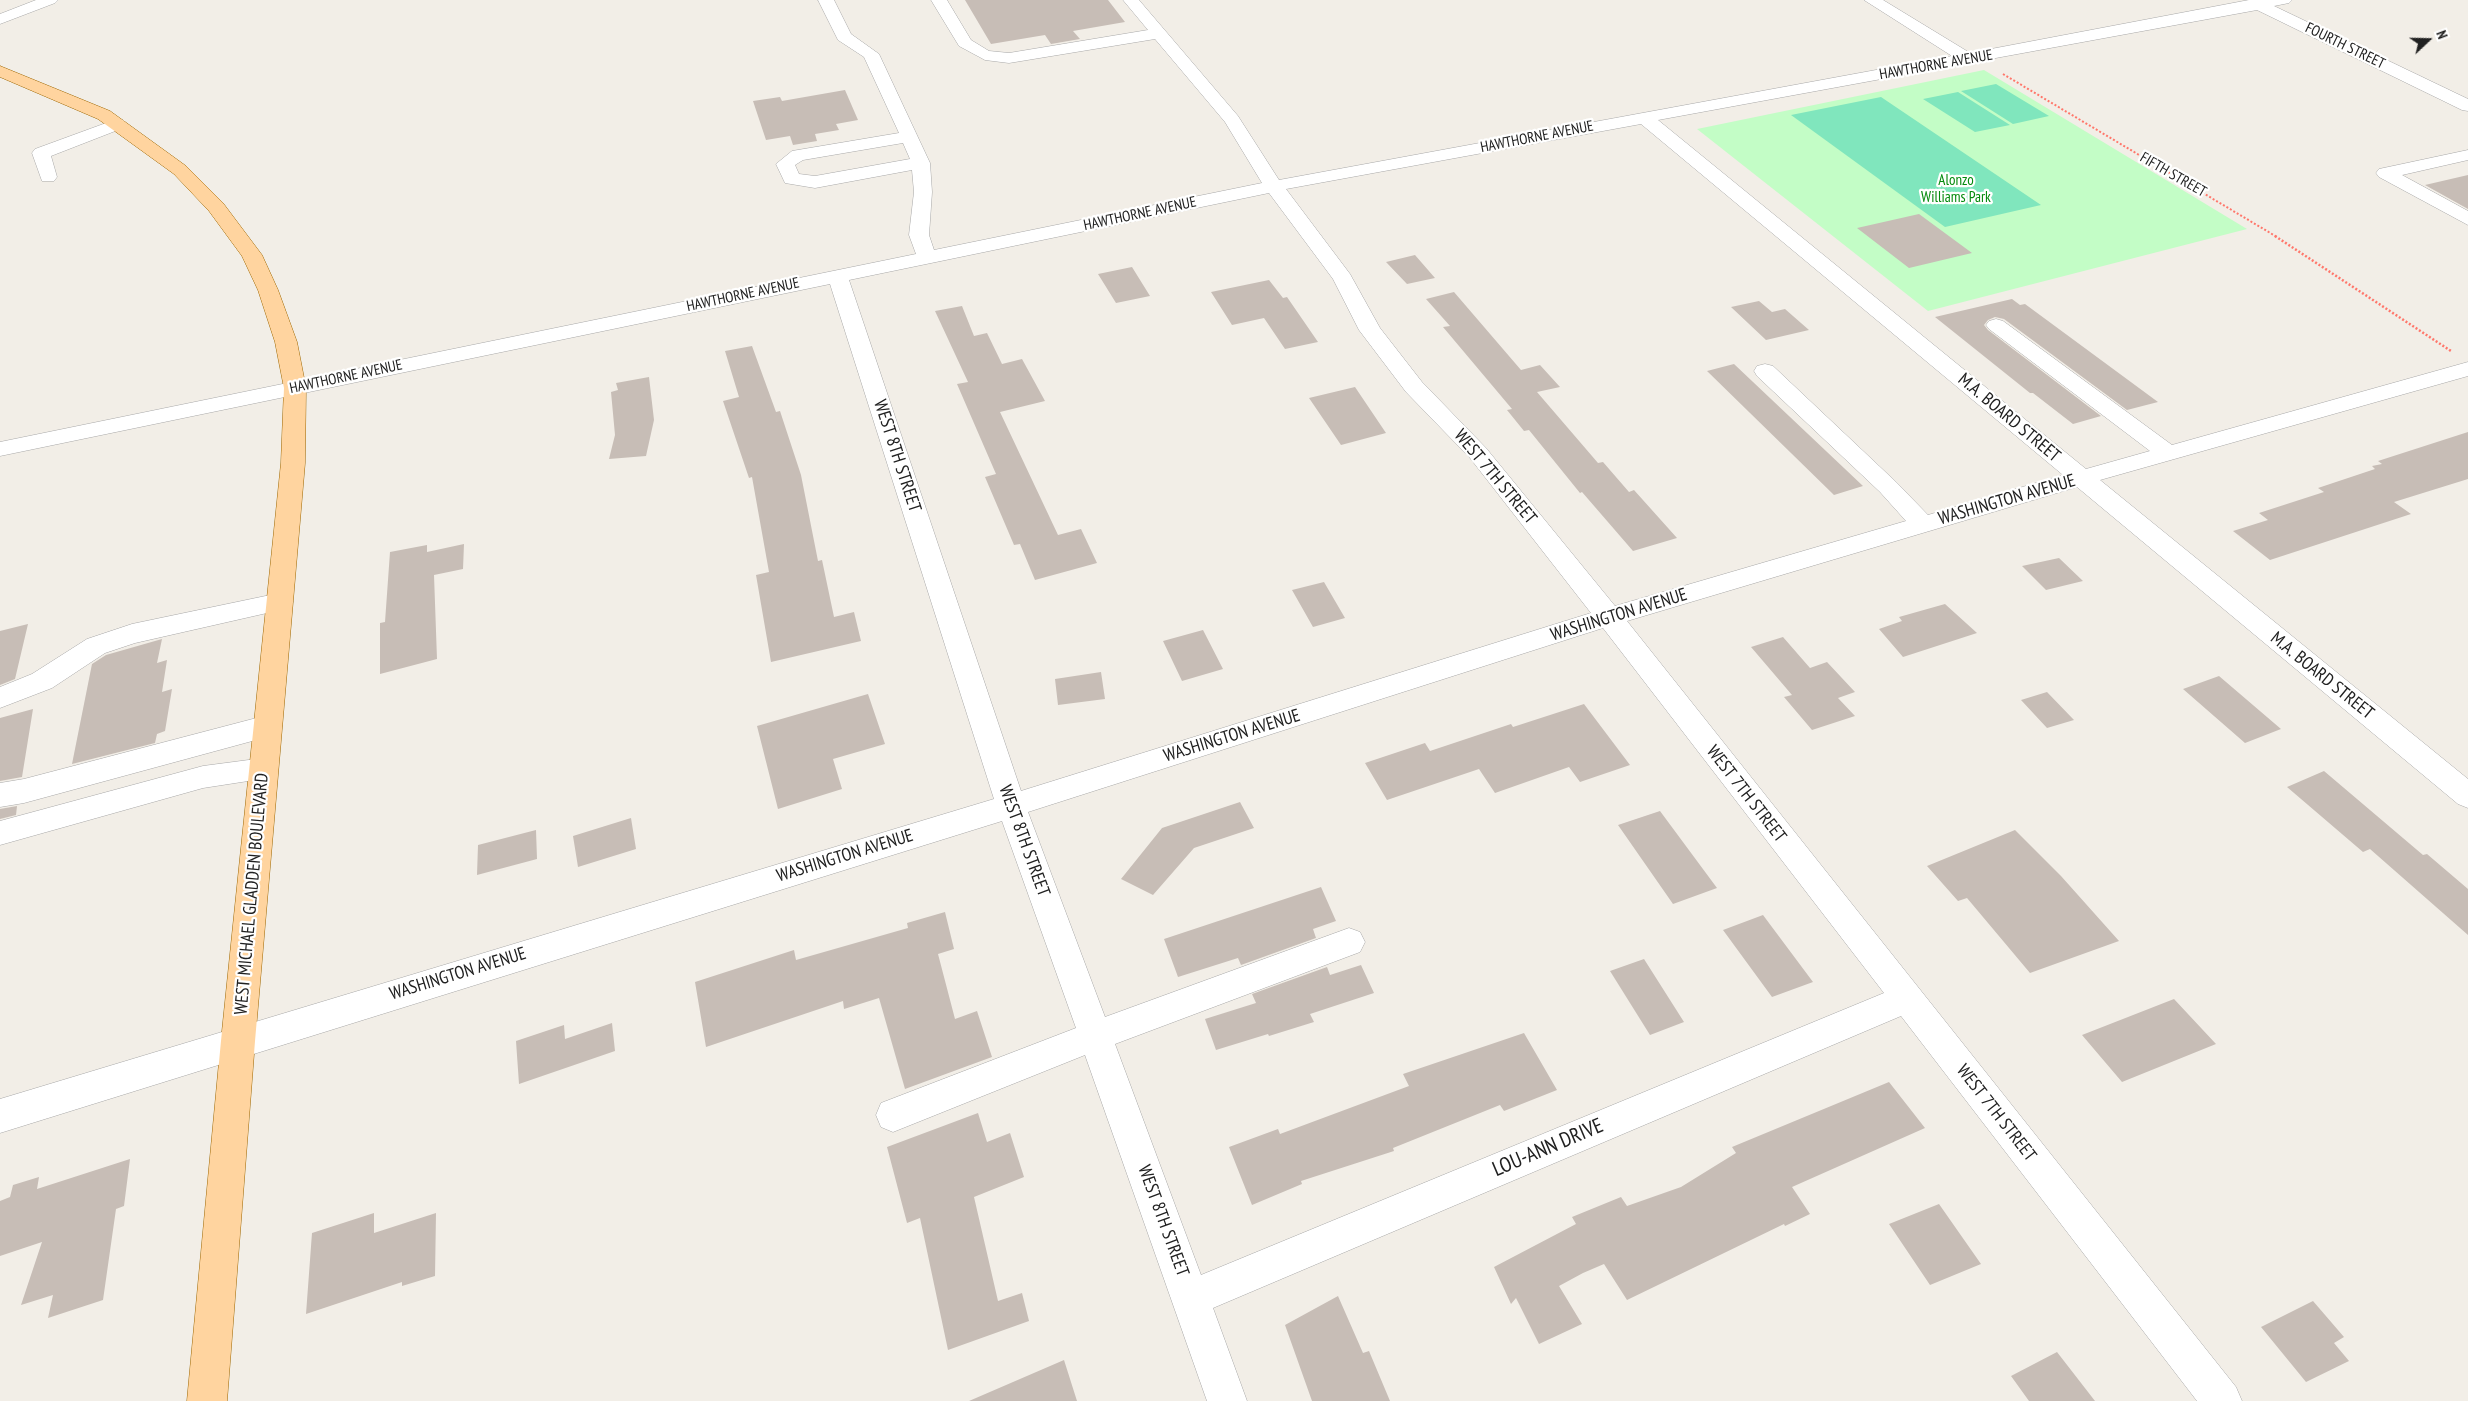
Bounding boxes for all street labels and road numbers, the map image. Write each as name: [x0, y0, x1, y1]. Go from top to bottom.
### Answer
street label: FOURTH STREET: [2302, 19, 2388, 73]
street label: HAWTHORNE AVENUE: [1878, 46, 1994, 84]
street label: HAWTHORNE AVENUE: [1479, 117, 1595, 157]
street label: FIFTH STREET: [2137, 149, 2209, 201]
street label: HAWTHORNE AVENUE: [1082, 193, 1198, 235]
street label: HAWTHORNE AVENUE: [685, 274, 801, 316]
street label: HAWTHORNE AVENUE: [288, 356, 404, 398]
street label: M.A. BOARD STREET: [1953, 369, 2065, 467]
street label: WEST 8TH STREET: [869, 397, 925, 515]
street label: WEST 7TH STREET: [1449, 425, 1541, 529]
street label: WASHINGTON AVENUE: [1936, 470, 2078, 530]
street label: WASHINGTON AVENUE: [1548, 584, 1690, 646]
street label: M.A. BOARD STREET: [2266, 628, 2378, 724]
street label: WASHINGTON AVENUE: [1161, 705, 1303, 767]
street label: WEST 7TH STREET: [1702, 741, 1790, 847]
street label: WEST MICHAEL GLADDEN BOULEVARD: [231, 772, 273, 1016]
street label: WEST 8TH STREET: [994, 782, 1054, 900]
street label: WASHINGTON AVENUE: [774, 825, 916, 887]
street label: WASHINGTON AVENUE: [387, 943, 529, 1005]
street label: WEST 7TH STREET: [1952, 1060, 2040, 1166]
street label: LOU-ANN DRIVE: [1489, 1113, 1607, 1183]
street label: WEST 8TH STREET: [1133, 1162, 1193, 1280]

